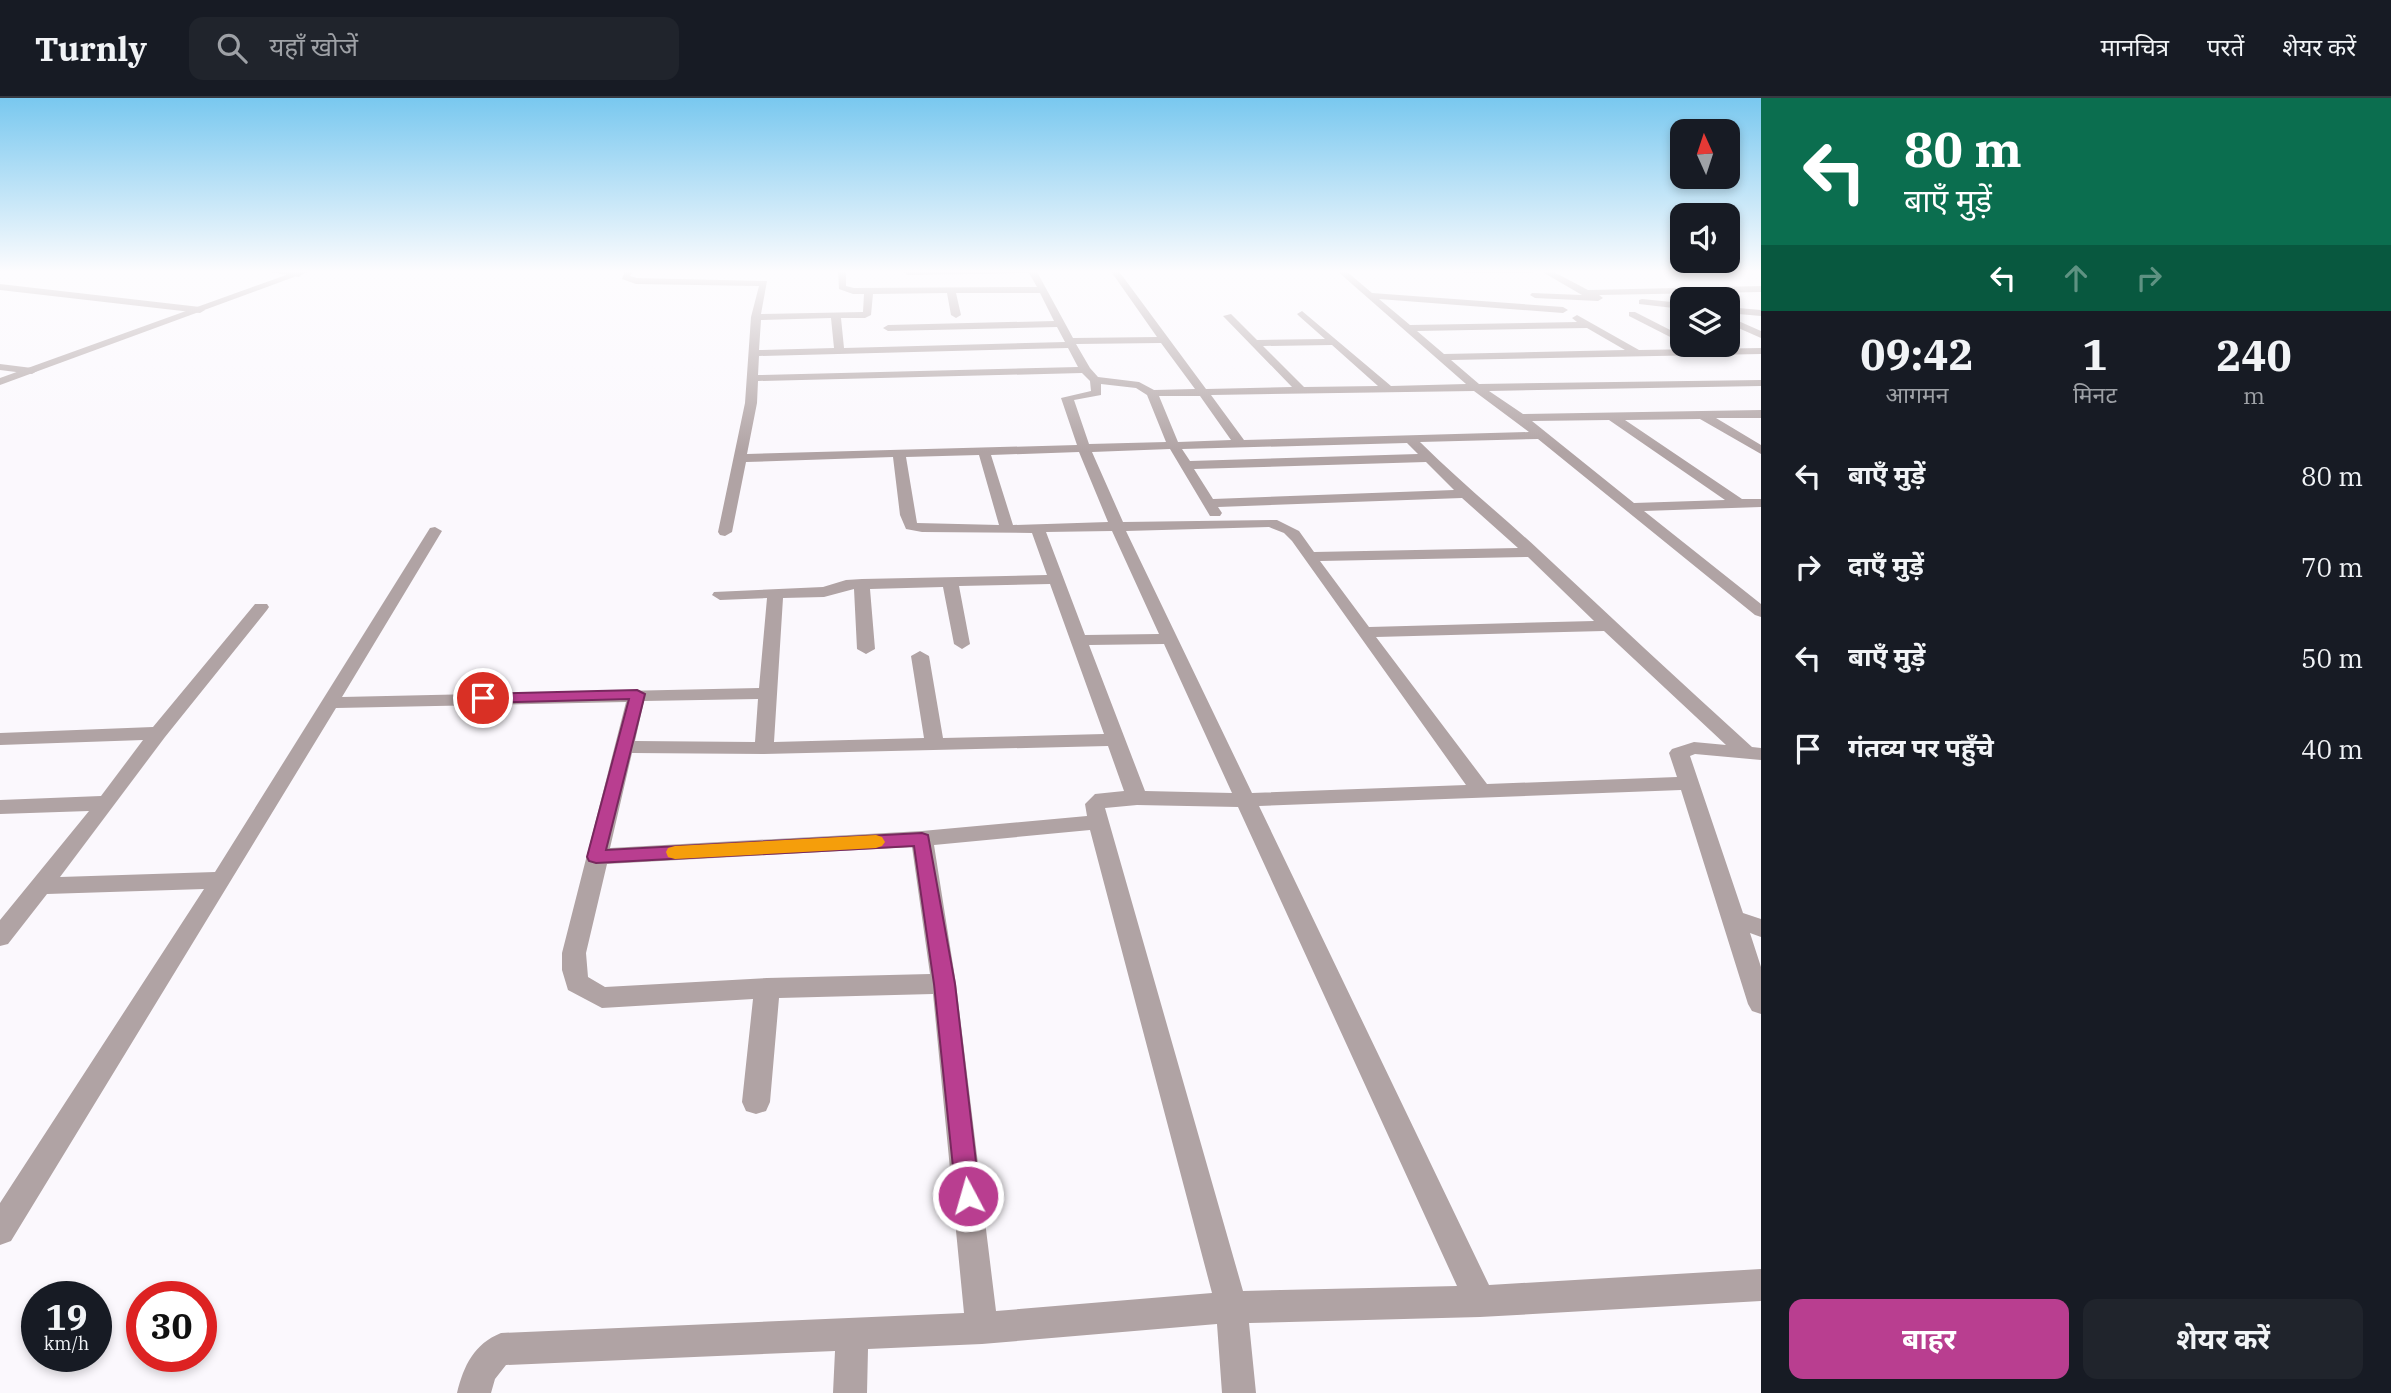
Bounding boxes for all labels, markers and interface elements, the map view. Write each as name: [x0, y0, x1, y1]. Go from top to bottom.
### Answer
search box: [189, 17, 679, 80]
text: Turnly: [35, 27, 147, 70]
icon: search: [213, 29, 251, 67]
text: यहाँ खोजें: [269, 29, 358, 63]
text: मानचित्र: [2100, 31, 2169, 63]
text: परतें: [2207, 31, 2244, 63]
text: शेयर करें: [2282, 31, 2356, 63]
text: 80 m: [1904, 117, 2022, 180]
north arrow: [1670, 119, 1740, 189]
map controls: [1670, 119, 1740, 357]
icon: left: [1789, 126, 1880, 217]
text: बाएँ मुड़ें: [1904, 179, 1992, 221]
button: sound: [1670, 203, 1740, 273]
icon: left: [1984, 259, 2022, 297]
icon: ahead: [2057, 259, 2095, 297]
icon: right: [2130, 259, 2168, 297]
button: layers: [1670, 287, 1740, 357]
text: 09:42: [1860, 327, 1974, 382]
text: 1: [2082, 327, 2108, 382]
text: 240: [2216, 328, 2292, 383]
text: आगमन: [1885, 379, 1948, 409]
text: मिनट: [2073, 379, 2117, 409]
text: m: [2243, 380, 2265, 410]
icon: left: [1789, 457, 1827, 495]
text: बाएँ मुड़ें: [1848, 457, 1925, 491]
text: 80 m: [2301, 459, 2363, 493]
icon: right: [1789, 548, 1827, 586]
text: दाएँ मुड़ें: [1848, 548, 1924, 582]
text: 70 m: [2301, 550, 2363, 584]
icon: left: [1789, 639, 1827, 677]
text: बाएँ मुड़ें: [1848, 639, 1925, 673]
text: 50 m: [2301, 641, 2363, 675]
pin: [453, 668, 513, 728]
icon: arrive: [464, 679, 502, 717]
icon: arrive: [1789, 730, 1827, 768]
text: गंतव्य पर पहुँचे: [1848, 730, 1994, 764]
text: 40 m: [2301, 732, 2363, 766]
position arrow: [931, 1159, 1005, 1233]
speed limit sign: 30: [126, 1281, 217, 1372]
text: 19: [45, 1294, 88, 1340]
button: बाहर: [1789, 1299, 2069, 1379]
button: शेयर करें: [2083, 1299, 2363, 1379]
text: km/h: [44, 1332, 89, 1355]

